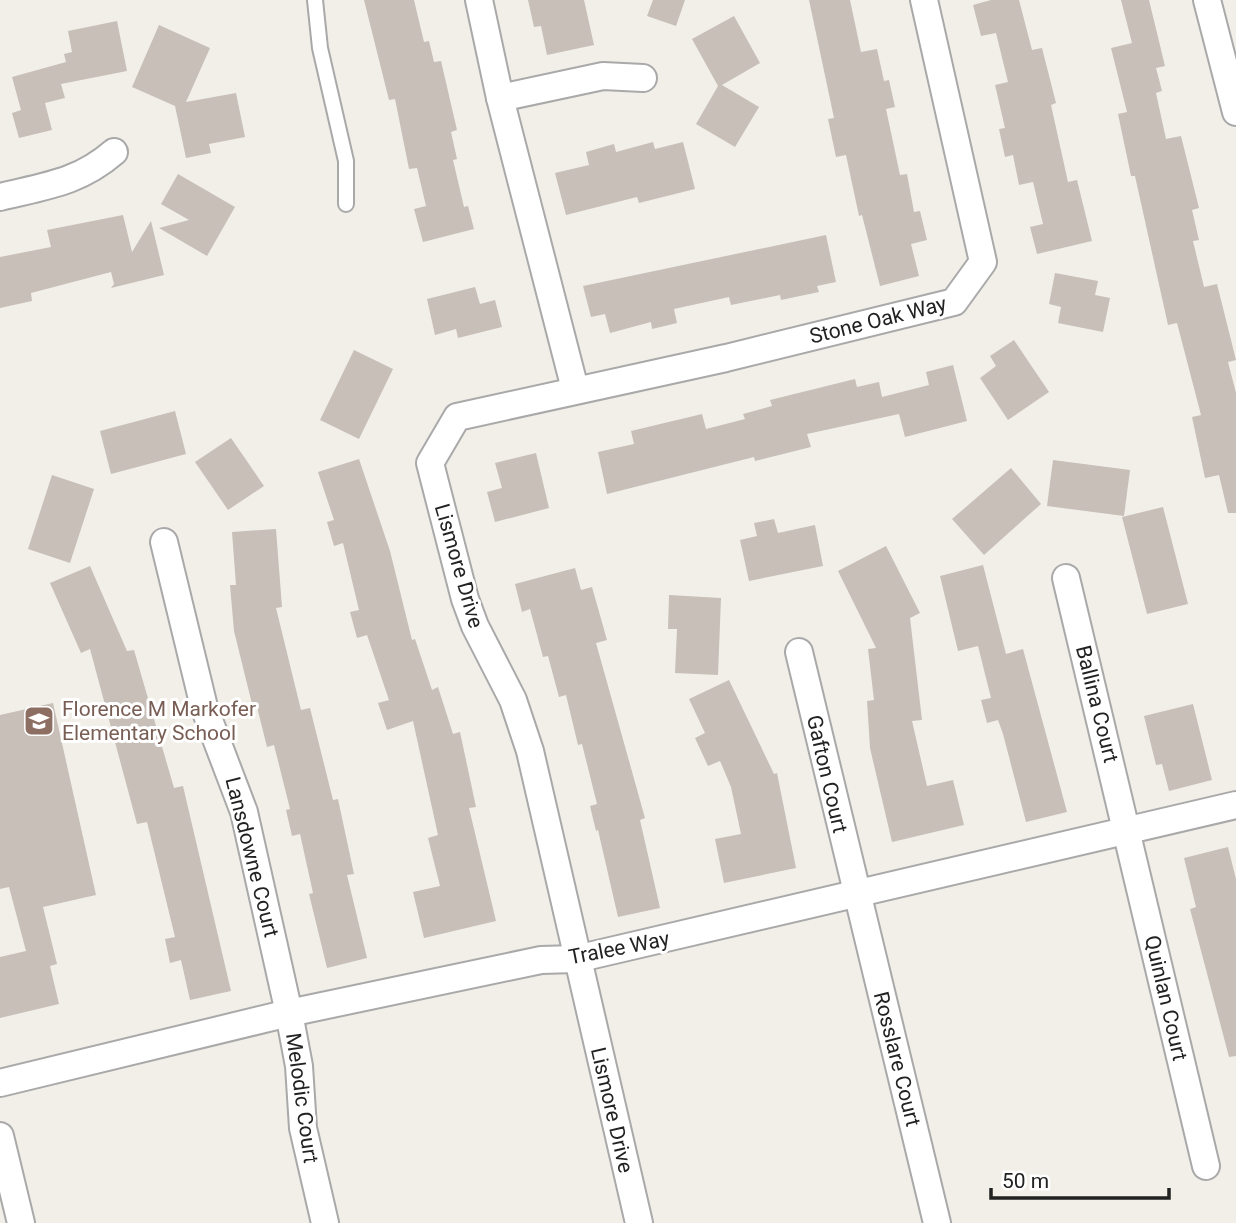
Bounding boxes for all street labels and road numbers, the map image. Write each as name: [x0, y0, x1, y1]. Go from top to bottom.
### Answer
street label: Stone Oak Way: [807, 291, 949, 349]
street label: Lismore Drive: [430, 501, 488, 631]
street label: Ballina Court: [1071, 643, 1123, 765]
street label: Gafton Court: [802, 713, 852, 835]
street label: Lansdowne Court: [220, 774, 284, 940]
street label: Tralee Way: [567, 926, 671, 970]
street label: Quinlan Court: [1140, 933, 1192, 1063]
street label: Rosslare Court: [869, 989, 925, 1129]
street label: Melodic Court: [281, 1031, 323, 1165]
street label: Lismore Drive: [586, 1045, 638, 1175]

